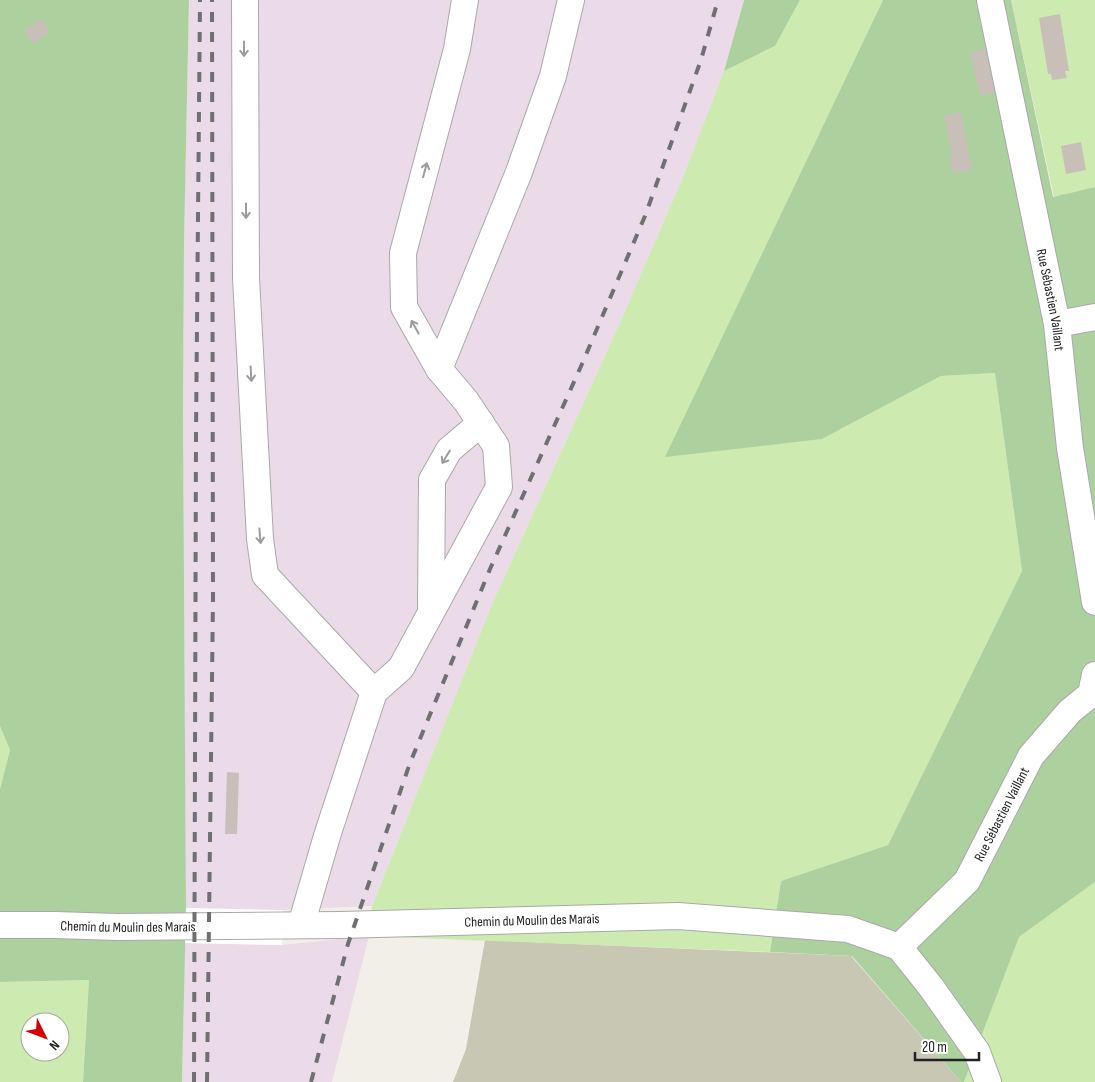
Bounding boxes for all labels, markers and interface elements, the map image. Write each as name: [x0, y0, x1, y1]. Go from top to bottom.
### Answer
one-way arrow: [240, 40, 249, 56]
one-way arrow: [421, 162, 431, 178]
one-way arrow: [241, 203, 250, 219]
street label: Rue Sébastien Vaillant: [1033, 247, 1068, 352]
one-way arrow: [410, 320, 420, 334]
one-way arrow: [246, 365, 256, 381]
one-way arrow: [440, 449, 450, 463]
one-way arrow: [256, 528, 265, 544]
street label: Rue Sébastien Vaillant: [970, 764, 1032, 864]
street label: Chemin du Moulin des Marais: [464, 910, 600, 930]
street label: Chemin du Moulin des Marais: [60, 917, 196, 936]
north arrow: [20, 1012, 70, 1062]
scale bar: [915, 1030, 979, 1062]
text: N: [45, 1037, 63, 1054]
text: 20 m: [922, 1038, 947, 1057]

